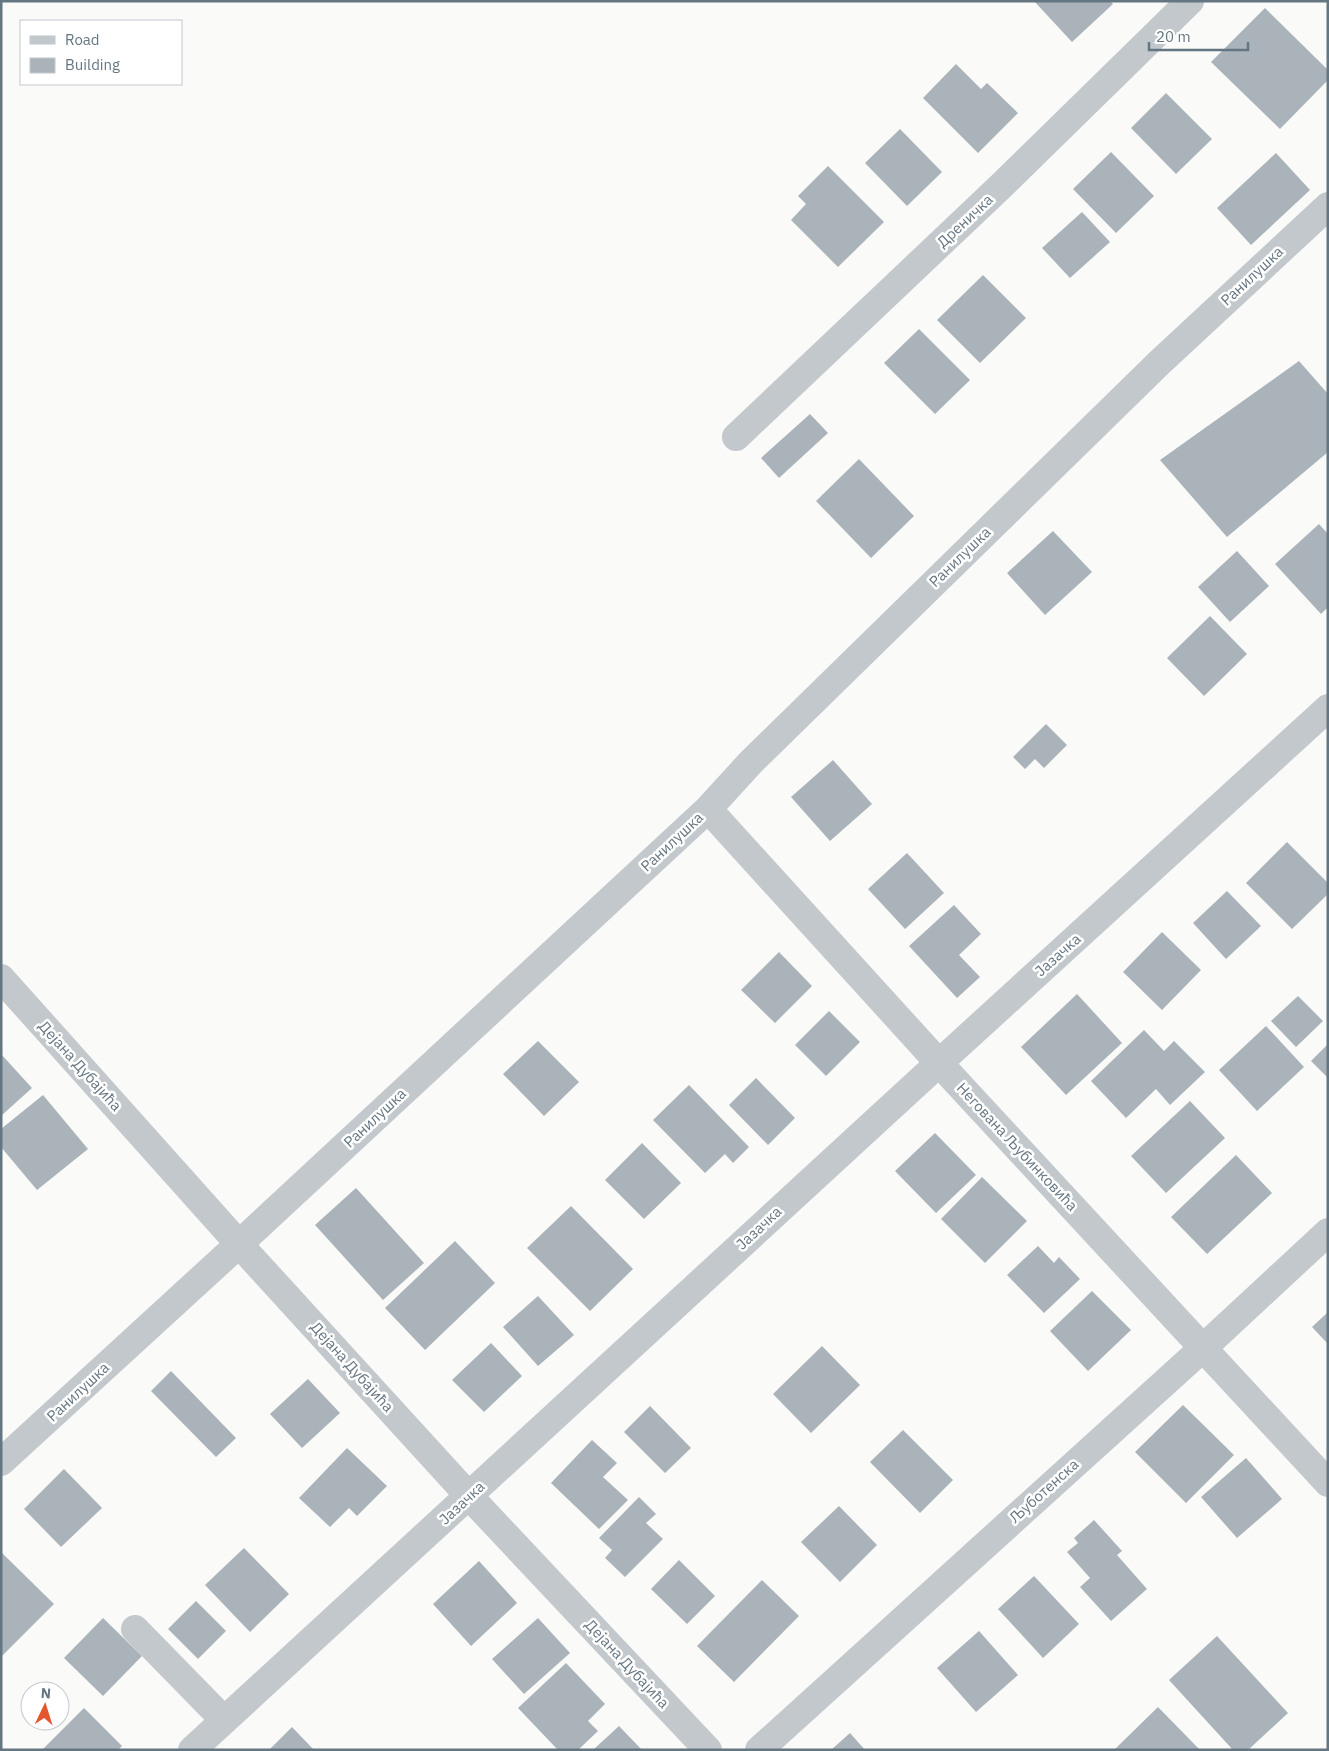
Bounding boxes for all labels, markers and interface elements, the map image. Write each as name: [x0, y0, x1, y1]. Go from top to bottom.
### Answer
legend: [20, 20, 182, 85]
scale bar: [1149, 20, 1248, 52]
text: 20 m: [1156, 27, 1191, 46]
text: Road: [65, 30, 100, 49]
text: Building: [65, 55, 120, 74]
street label: Дреничка: [933, 190, 997, 251]
street label: Ранилушка: [1216, 242, 1287, 309]
street label: Ранилушка: [925, 522, 995, 591]
street label: Ранилушка: [636, 808, 707, 875]
street label: Јазачка: [1031, 929, 1085, 980]
street label: Дејана Дубајића: [35, 1017, 126, 1115]
street label: Негована Љубинковића: [953, 1078, 1082, 1215]
street label: Ранилушка: [339, 1084, 410, 1151]
street label: Јазачка: [732, 1202, 785, 1253]
street label: Дејана Дубајића: [307, 1318, 398, 1416]
street label: Ранилушка: [42, 1358, 113, 1425]
street label: Љуботенска: [1005, 1454, 1082, 1527]
street label: Јазачка: [435, 1477, 488, 1528]
street label: Дејана Дубајића: [581, 1615, 674, 1712]
north arrow: [20, 1681, 70, 1731]
text: N: [40, 1684, 52, 1702]

